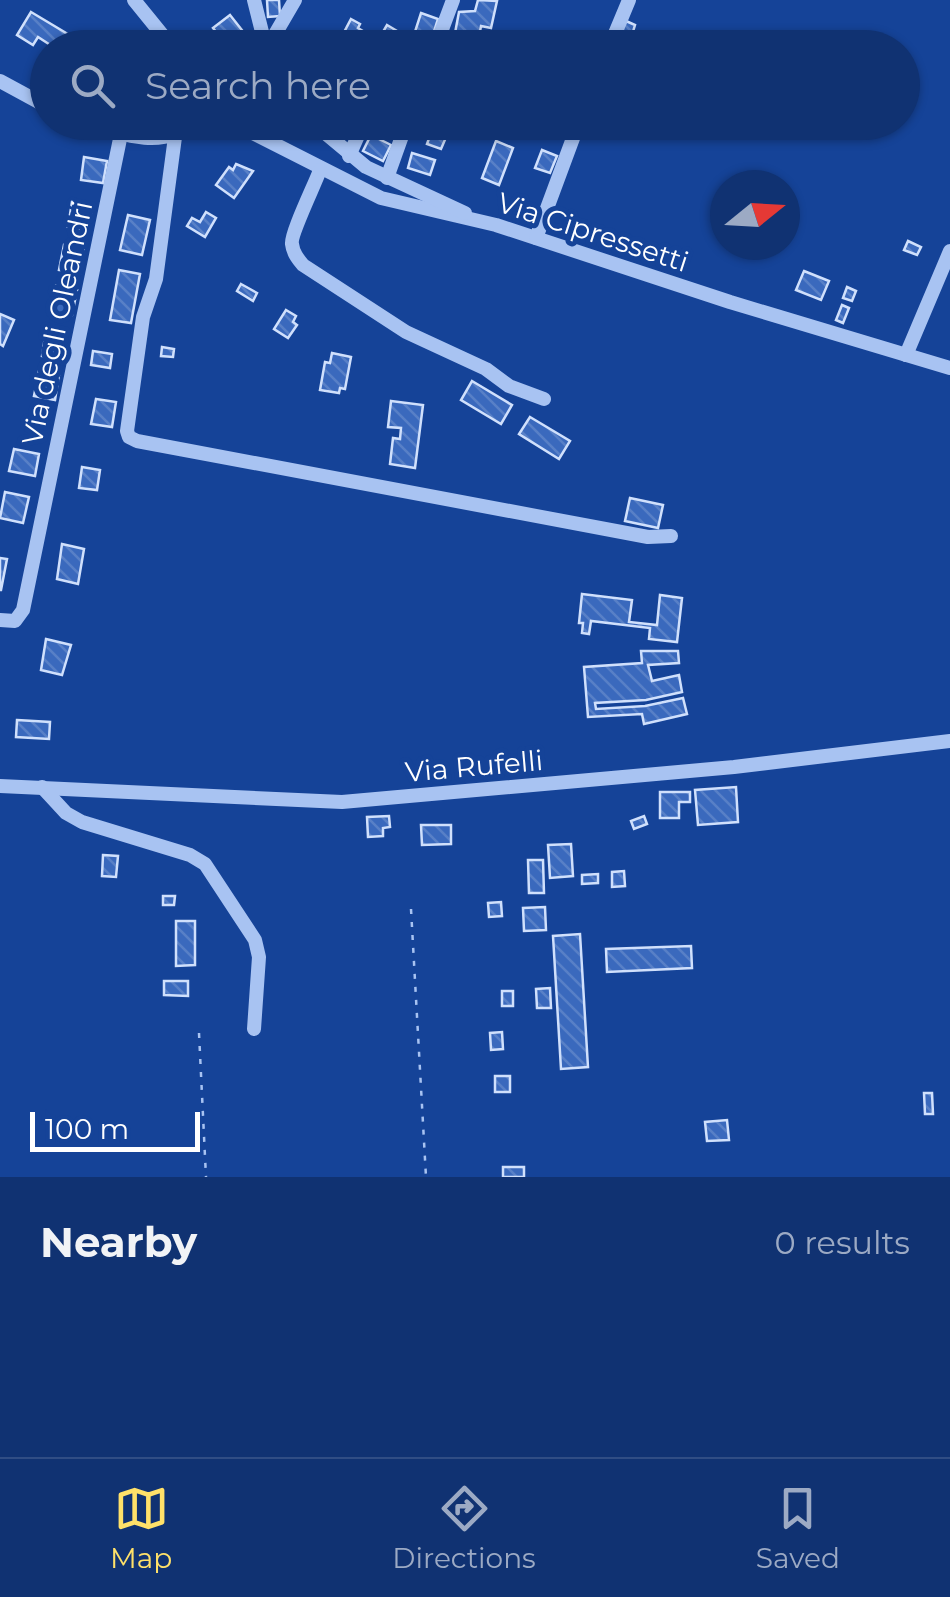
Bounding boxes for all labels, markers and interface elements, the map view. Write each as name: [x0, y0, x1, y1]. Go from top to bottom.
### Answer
search box: [30, 30, 920, 140]
icon: search: [65, 58, 120, 113]
text: Search here: [145, 62, 371, 109]
north arrow: [710, 170, 800, 260]
street label: Via Cipressetti: [493, 185, 693, 279]
street label: Via degli Oleandri: [15, 198, 99, 448]
street label: Via Rufelli: [404, 743, 544, 789]
scale bar: [30, 1107, 200, 1152]
text: 100 m: [45, 1112, 129, 1146]
text: Nearby: [40, 1216, 197, 1268]
text: 0 results: [775, 1223, 910, 1262]
tab: Map: [110, 1481, 172, 1575]
tab: Directions: [392, 1481, 536, 1575]
tab: Saved: [756, 1481, 840, 1575]

